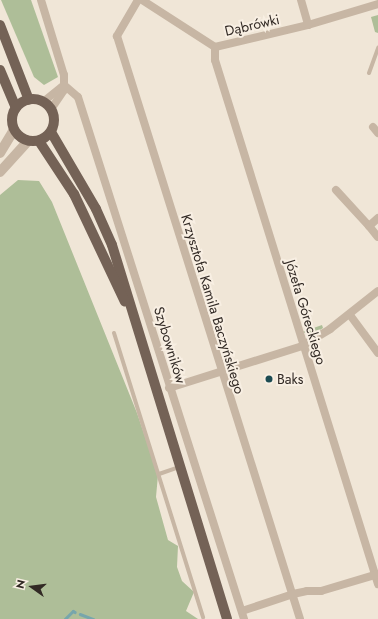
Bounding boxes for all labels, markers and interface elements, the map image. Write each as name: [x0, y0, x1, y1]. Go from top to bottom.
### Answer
street label: Dąbrówki: [223, 11, 281, 39]
street label: Krzysztofa Kamila Baczyńskiego: [178, 212, 248, 396]
street label: Józefa Góreckiego: [282, 258, 330, 366]
street label: Szybowników: [150, 305, 190, 385]
place label: Baks: [277, 371, 303, 387]
marker: Baks: [264, 374, 274, 384]
north arrow: [12, 567, 52, 607]
text: N: [12, 578, 29, 590]

